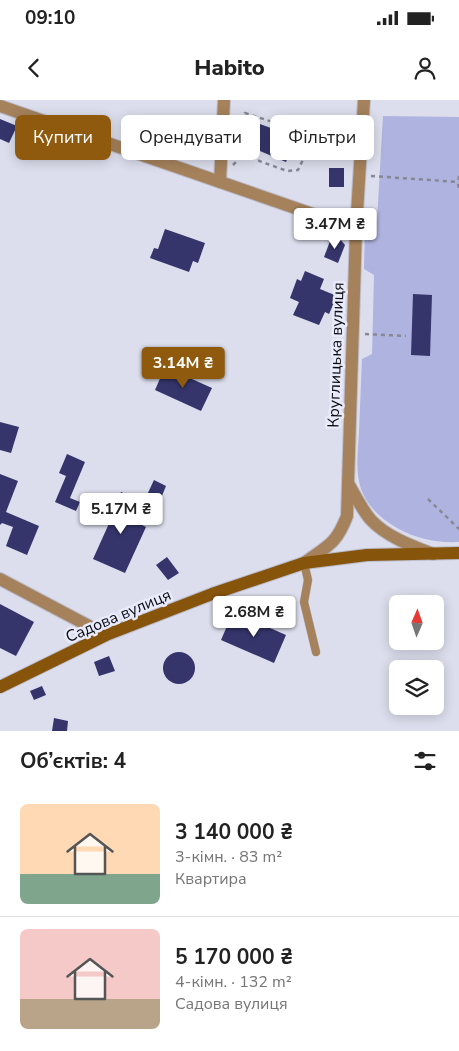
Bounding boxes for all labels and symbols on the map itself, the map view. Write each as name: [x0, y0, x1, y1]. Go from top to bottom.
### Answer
pin: 3.47M ₴: [289, 208, 381, 250]
street label: Круглицька вулиця: [322, 282, 350, 428]
pin: 3.14M ₴: [137, 346, 229, 389]
pin: 5.17M ₴: [75, 492, 167, 535]
street label: Садова вулиця: [62, 584, 175, 648]
north arrow: [389, 595, 444, 650]
pin: 2.68M ₴: [208, 596, 300, 638]

